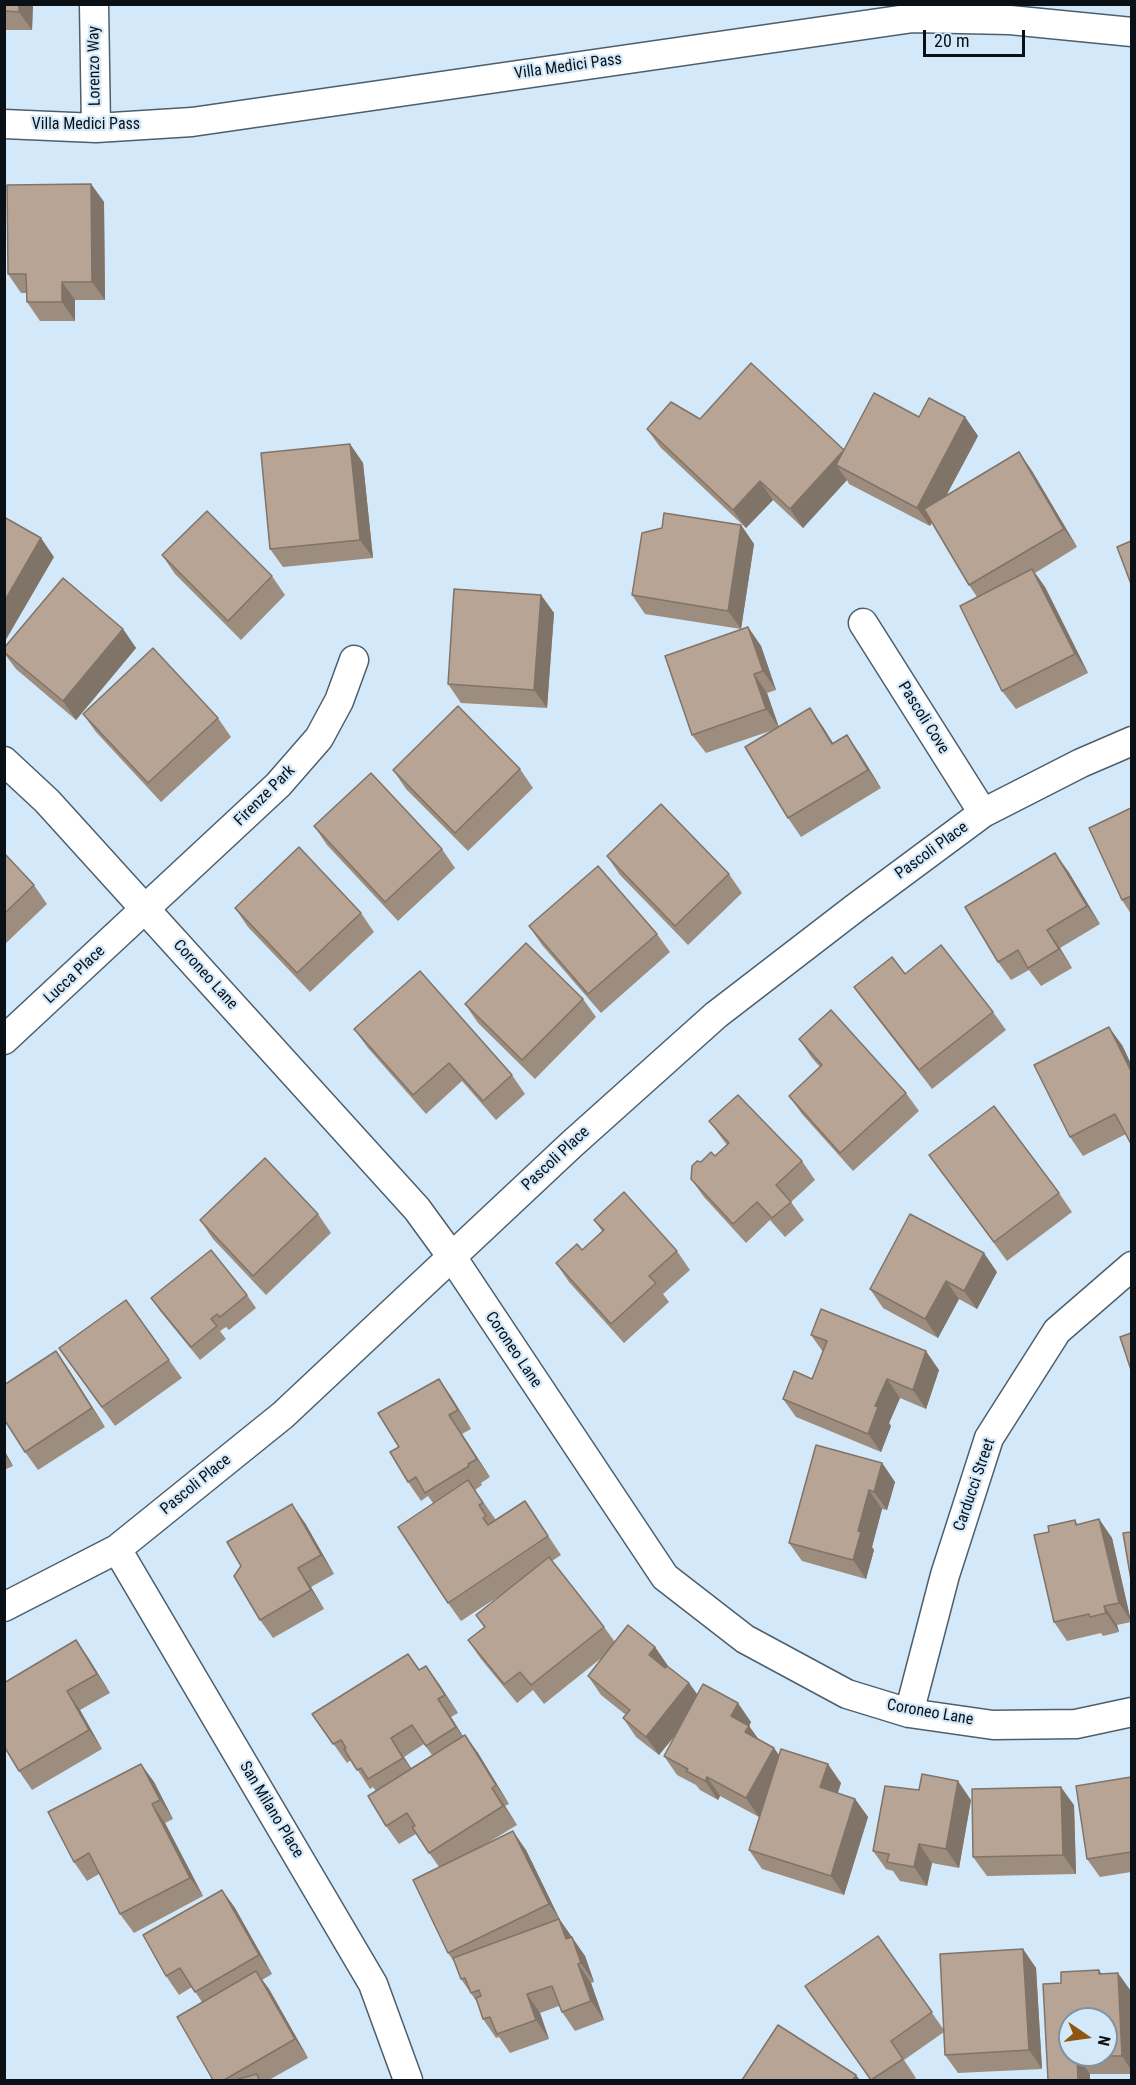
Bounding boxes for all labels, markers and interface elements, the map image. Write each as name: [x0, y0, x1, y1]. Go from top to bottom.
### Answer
scale bar: [926, 18, 1028, 56]
street label: Lorenzo Way: [85, 26, 105, 106]
text: 20 m: [934, 30, 969, 51]
street label: Villa Medici Pass: [513, 50, 623, 84]
street label: Villa Medici Pass: [32, 115, 140, 135]
street label: Pascoli Cove: [893, 678, 953, 758]
street label: Firenze Park: [231, 762, 299, 830]
street label: Pascoli Place: [892, 818, 972, 884]
street label: Coroneo Lane: [169, 936, 241, 1014]
street label: Lucca Place: [41, 942, 109, 1008]
street label: Pascoli Place: [518, 1123, 594, 1195]
street label: Coroneo Lane: [481, 1308, 545, 1392]
street label: Carducci Street: [950, 1436, 1000, 1534]
street label: Pascoli Place: [157, 1451, 235, 1519]
street label: Coroneo Lane: [885, 1696, 975, 1730]
street label: San Milano Place: [235, 1758, 307, 1862]
north arrow: [1058, 2007, 1118, 2067]
text: N: [1094, 2034, 1114, 2048]

